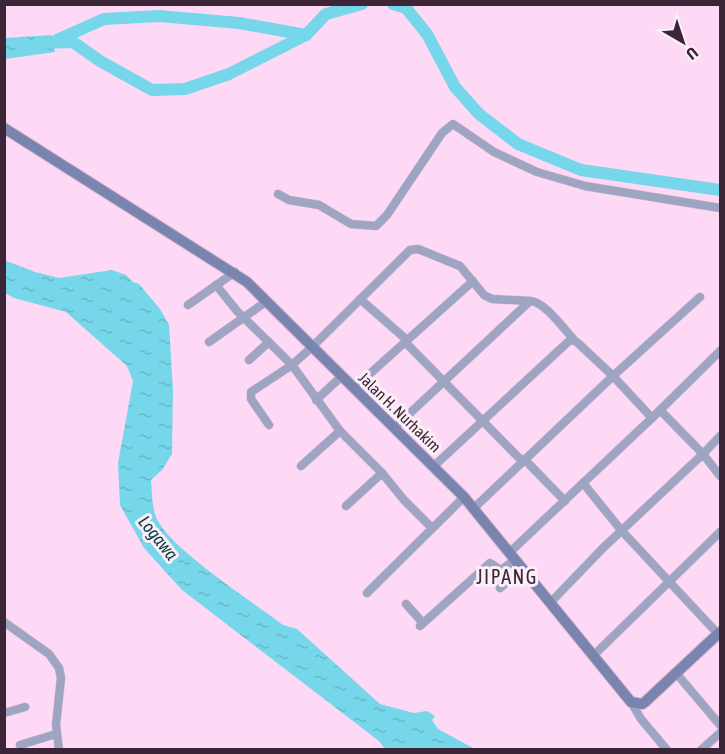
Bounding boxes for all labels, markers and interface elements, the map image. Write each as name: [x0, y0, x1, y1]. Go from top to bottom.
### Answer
north arrow: [653, 12, 713, 72]
text: U: [683, 44, 702, 64]
street label: Jalan H. Nurhakim: [355, 368, 445, 456]
water label: Logawa: [134, 511, 183, 565]
district label: JIPANG: [476, 565, 538, 588]

